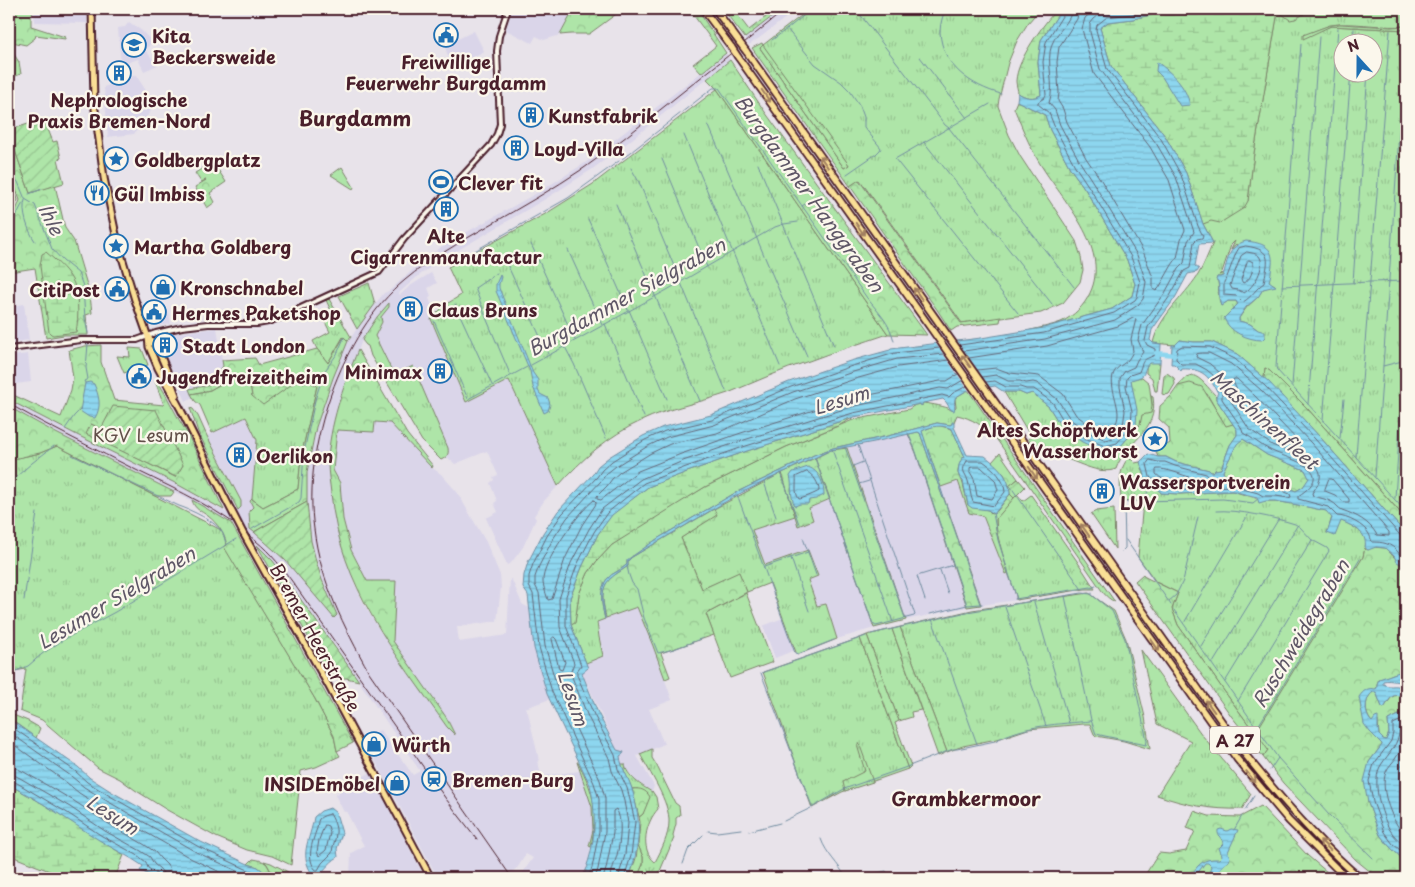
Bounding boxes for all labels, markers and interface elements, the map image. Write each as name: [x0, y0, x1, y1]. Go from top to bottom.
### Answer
place label: Kita Beckersweide: [152, 22, 276, 70]
public building icon: Freiwillige Feuerwehr Burgdamm: [433, 22, 459, 48]
school or university icon: Kita Beckersweide: [121, 32, 147, 58]
north arrow: [1332, 32, 1382, 82]
text: N: [1344, 34, 1362, 57]
place label: Freiwillige Feuerwehr Burgdamm: [346, 48, 546, 96]
building icon: Nephrologische Praxis Bremen-Nord: [106, 60, 132, 86]
place label: Nephrologische Praxis Bremen-Nord: [27, 86, 211, 134]
water label: Burgdammer Hanggraben: [729, 89, 892, 298]
one-way arrow: [761, 89, 771, 103]
building icon: Kunstfabrik: [518, 102, 544, 128]
place label: Kunstfabrik: [548, 102, 658, 129]
district label: Burgdamm: [299, 103, 411, 133]
building icon: Loyd-Villa: [503, 135, 529, 161]
place label: Loyd-Villa: [534, 135, 624, 162]
place icon: Goldbergplatz: [103, 146, 129, 172]
place label: Goldbergplatz: [134, 146, 261, 173]
one-way arrow: [819, 155, 829, 169]
sports icon: Clever fit: [428, 169, 454, 195]
place label: Clever fit: [458, 169, 543, 196]
restaurant icon: Gül Imbiss: [84, 180, 110, 206]
place label: Gül Imbiss: [114, 180, 205, 207]
building icon: Alte Cigarrenmanufactur: [433, 196, 459, 222]
water label: Ihle: [32, 198, 72, 240]
place label: Alte Cigarrenmanufactur: [350, 222, 543, 270]
one-way arrow: [855, 222, 865, 236]
water label: Burgdammer Sielgraben: [522, 229, 731, 362]
place icon: Martha Goldberg: [103, 233, 129, 259]
place label: Martha Goldberg: [134, 233, 291, 260]
shop icon: Kronschnabel: [150, 274, 176, 300]
place label: Kronschnabel: [180, 274, 303, 301]
place label: CitiPost: [29, 276, 100, 303]
public building icon: CitiPost: [104, 276, 130, 302]
one-way arrow: [913, 287, 923, 301]
building icon: Claus Bruns: [397, 296, 423, 322]
place label: Claus Bruns: [428, 296, 538, 323]
public building icon: Hermes Paketshop: [141, 299, 167, 325]
place label: Hermes Paketshop: [172, 299, 341, 326]
building icon: Stadt London: [152, 332, 178, 358]
place label: Stadt London: [182, 332, 305, 359]
one-way arrow: [961, 354, 971, 368]
place label: Minimax: [345, 358, 422, 385]
building icon: Minimax: [427, 358, 453, 384]
public building icon: Jugendfreizeitheim: [126, 363, 152, 389]
place label: Jugendfreizeitheim: [156, 363, 328, 390]
water label: Maschinenfleet: [1205, 363, 1327, 477]
water label: Lesum: [810, 377, 874, 421]
place label: Altes Schöpfwerk Wasserhorst: [977, 416, 1138, 464]
park label: KGV Lesum: [93, 421, 189, 448]
place icon: Altes Schöpfwerk Wasserhorst: [1142, 426, 1168, 452]
building icon: Oerlikon: [226, 442, 252, 468]
place label: Oerlikon: [256, 442, 333, 469]
one-way arrow: [1028, 465, 1038, 479]
place label: Wassersportverein LUV: [1120, 468, 1291, 516]
building icon: Wassersportverein LUV: [1089, 478, 1115, 504]
one-way arrow: [1080, 524, 1090, 538]
water label: Lesumer Sielgraben: [32, 538, 201, 655]
water label: Ruschweidegraben: [1245, 553, 1356, 712]
street label: Bremer Heerstraße: [264, 558, 368, 716]
one-way arrow: [1150, 638, 1160, 652]
water label: Lesum: [552, 667, 597, 731]
one-way arrow: [1205, 699, 1215, 713]
road number: A 27: [1210, 726, 1260, 754]
shop icon: Würth: [361, 731, 387, 757]
place label: Würth: [392, 731, 451, 758]
station icon: Bremen-Burg: [421, 766, 447, 792]
place label: Bremen-Burg: [452, 766, 574, 793]
place label: INSIDEmöbel: [264, 770, 380, 797]
shop icon: INSIDEmöbel: [384, 770, 410, 796]
one-way arrow: [1246, 770, 1257, 783]
district label: Grambkermoor: [891, 784, 1041, 812]
water label: Lesum: [81, 787, 146, 842]
one-way arrow: [1319, 839, 1331, 851]

